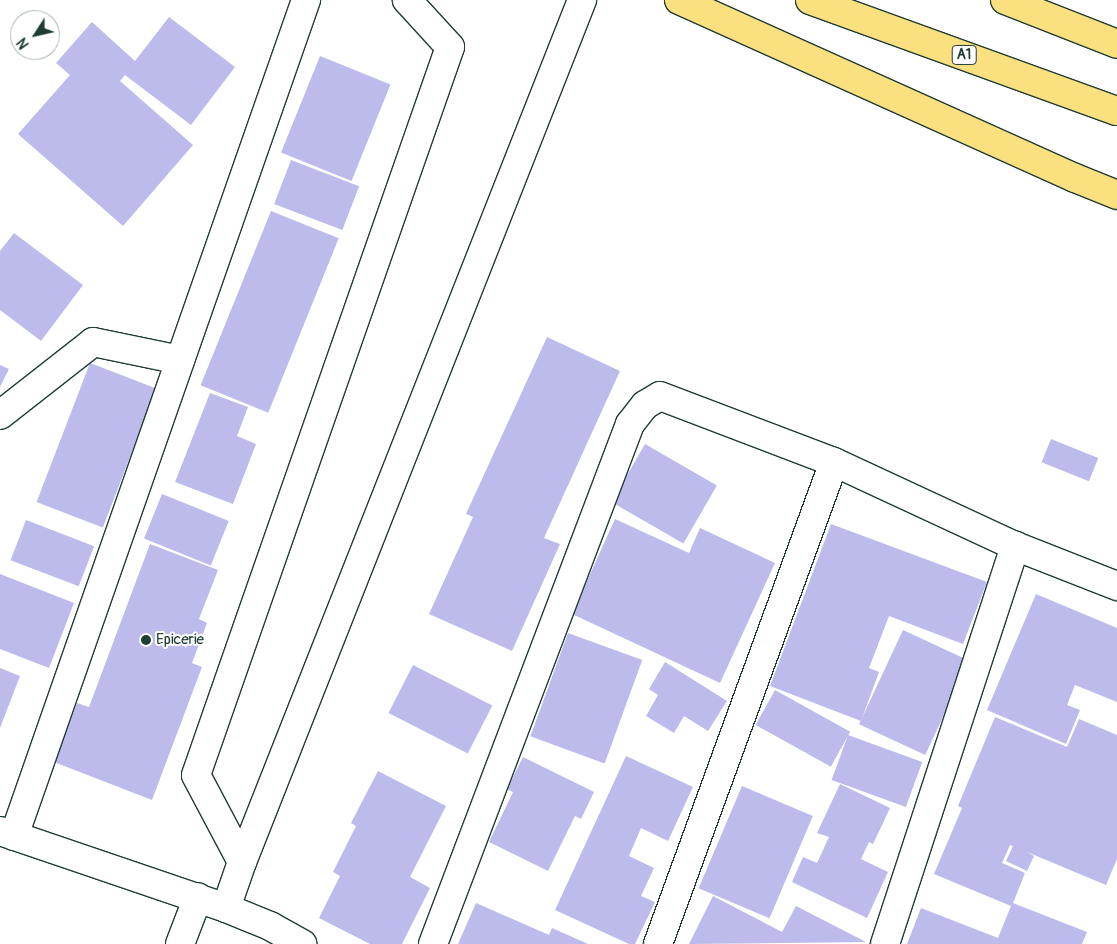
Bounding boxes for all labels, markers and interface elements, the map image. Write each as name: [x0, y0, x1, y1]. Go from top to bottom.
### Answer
north arrow: [10, 10, 60, 60]
text: N: [13, 35, 33, 52]
road number: A1: [952, 44, 976, 66]
place label: Epicerie: [156, 631, 204, 649]
marker: Epicerie: [140, 634, 152, 646]

